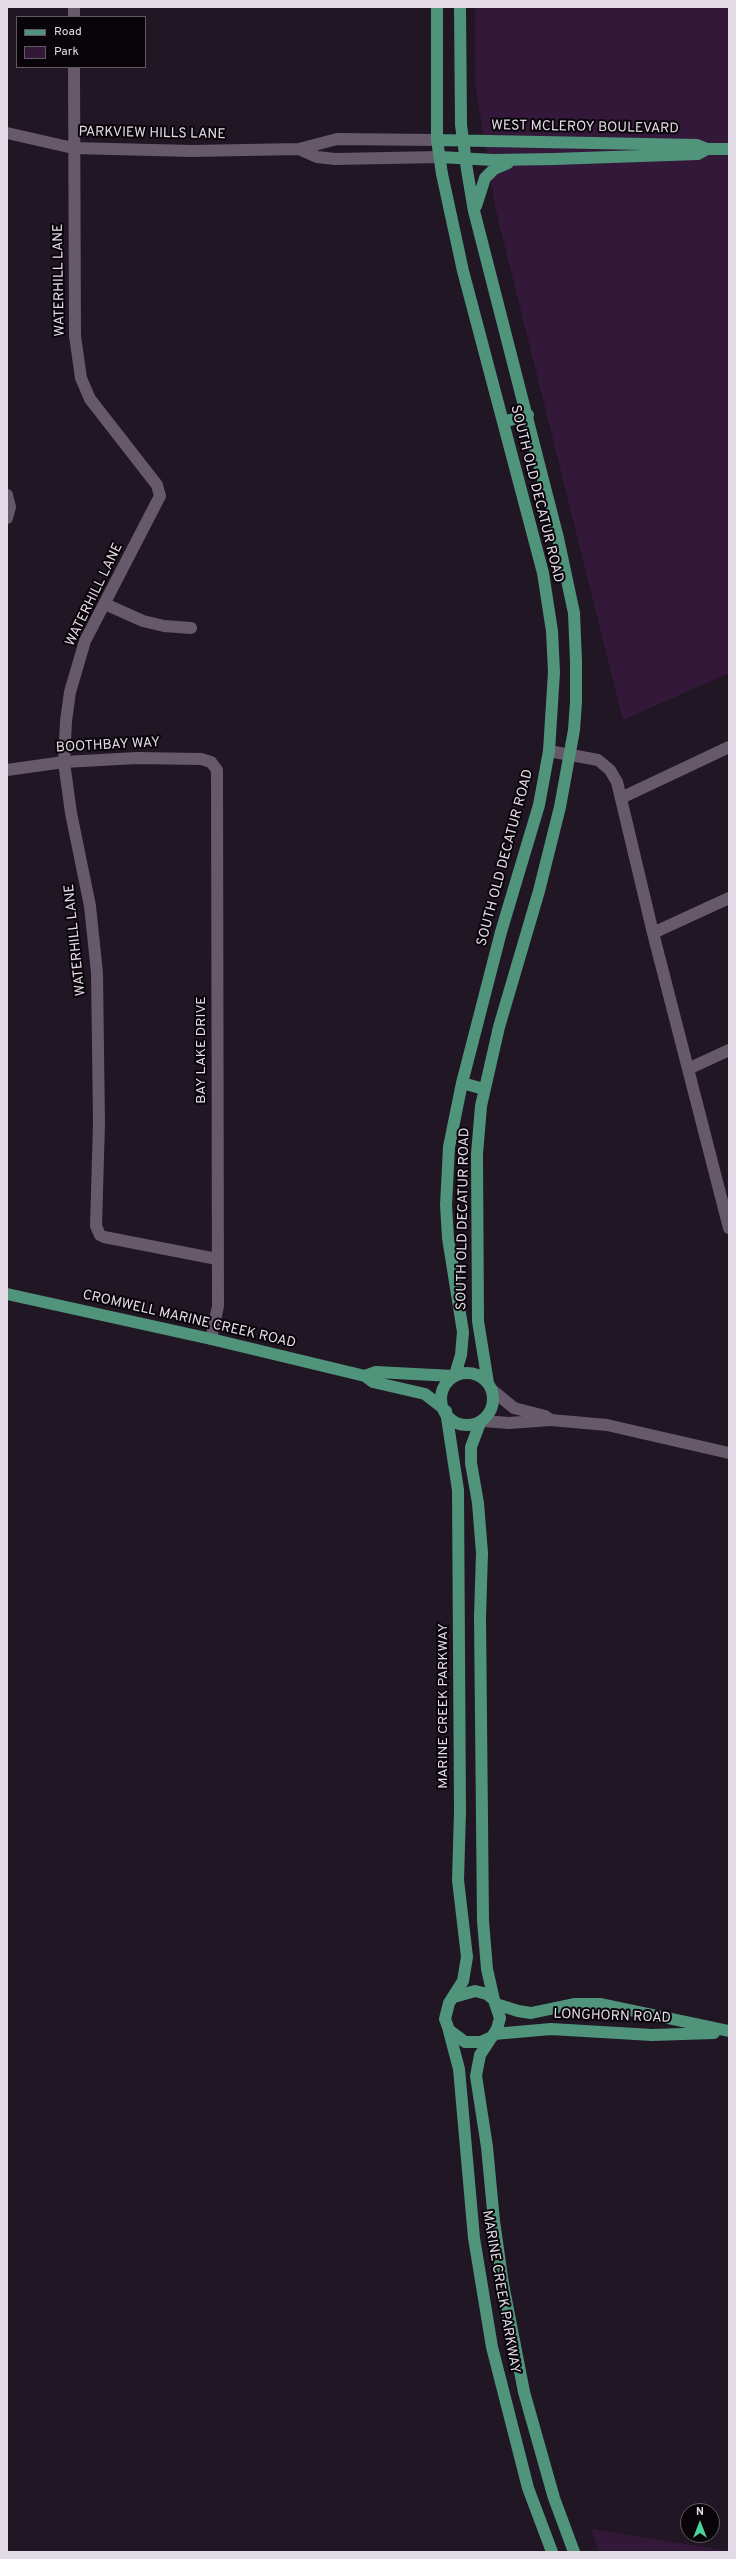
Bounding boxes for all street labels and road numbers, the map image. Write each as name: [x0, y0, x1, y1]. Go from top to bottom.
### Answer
street label: WEST MCLEROY BOULEVARD: [491, 118, 679, 138]
street label: PARKVIEW HILLS LANE: [78, 124, 226, 144]
street label: WATERHILL LANE: [51, 223, 69, 337]
street label: SOUTH OLD DECATUR ROAD: [506, 403, 566, 585]
street label: WATERHILL LANE: [63, 541, 127, 649]
street label: BOOTHBAY WAY: [55, 735, 161, 757]
street label: SOUTH OLD DECATUR ROAD: [474, 768, 538, 948]
street label: WATERHILL LANE: [62, 883, 90, 997]
street label: BAY LAKE DRIVE: [194, 996, 210, 1104]
street label: SOUTH OLD DECATUR ROAD: [454, 1128, 474, 1310]
street label: CROMWELL MARINE CREEK ROAD: [81, 1287, 297, 1353]
street label: MARINE CREEK PARKWAY: [436, 1623, 452, 1789]
street label: LONGHORN ROAD: [553, 2007, 671, 2027]
street label: MARINE CREEK PARKWAY: [477, 2209, 523, 2375]

